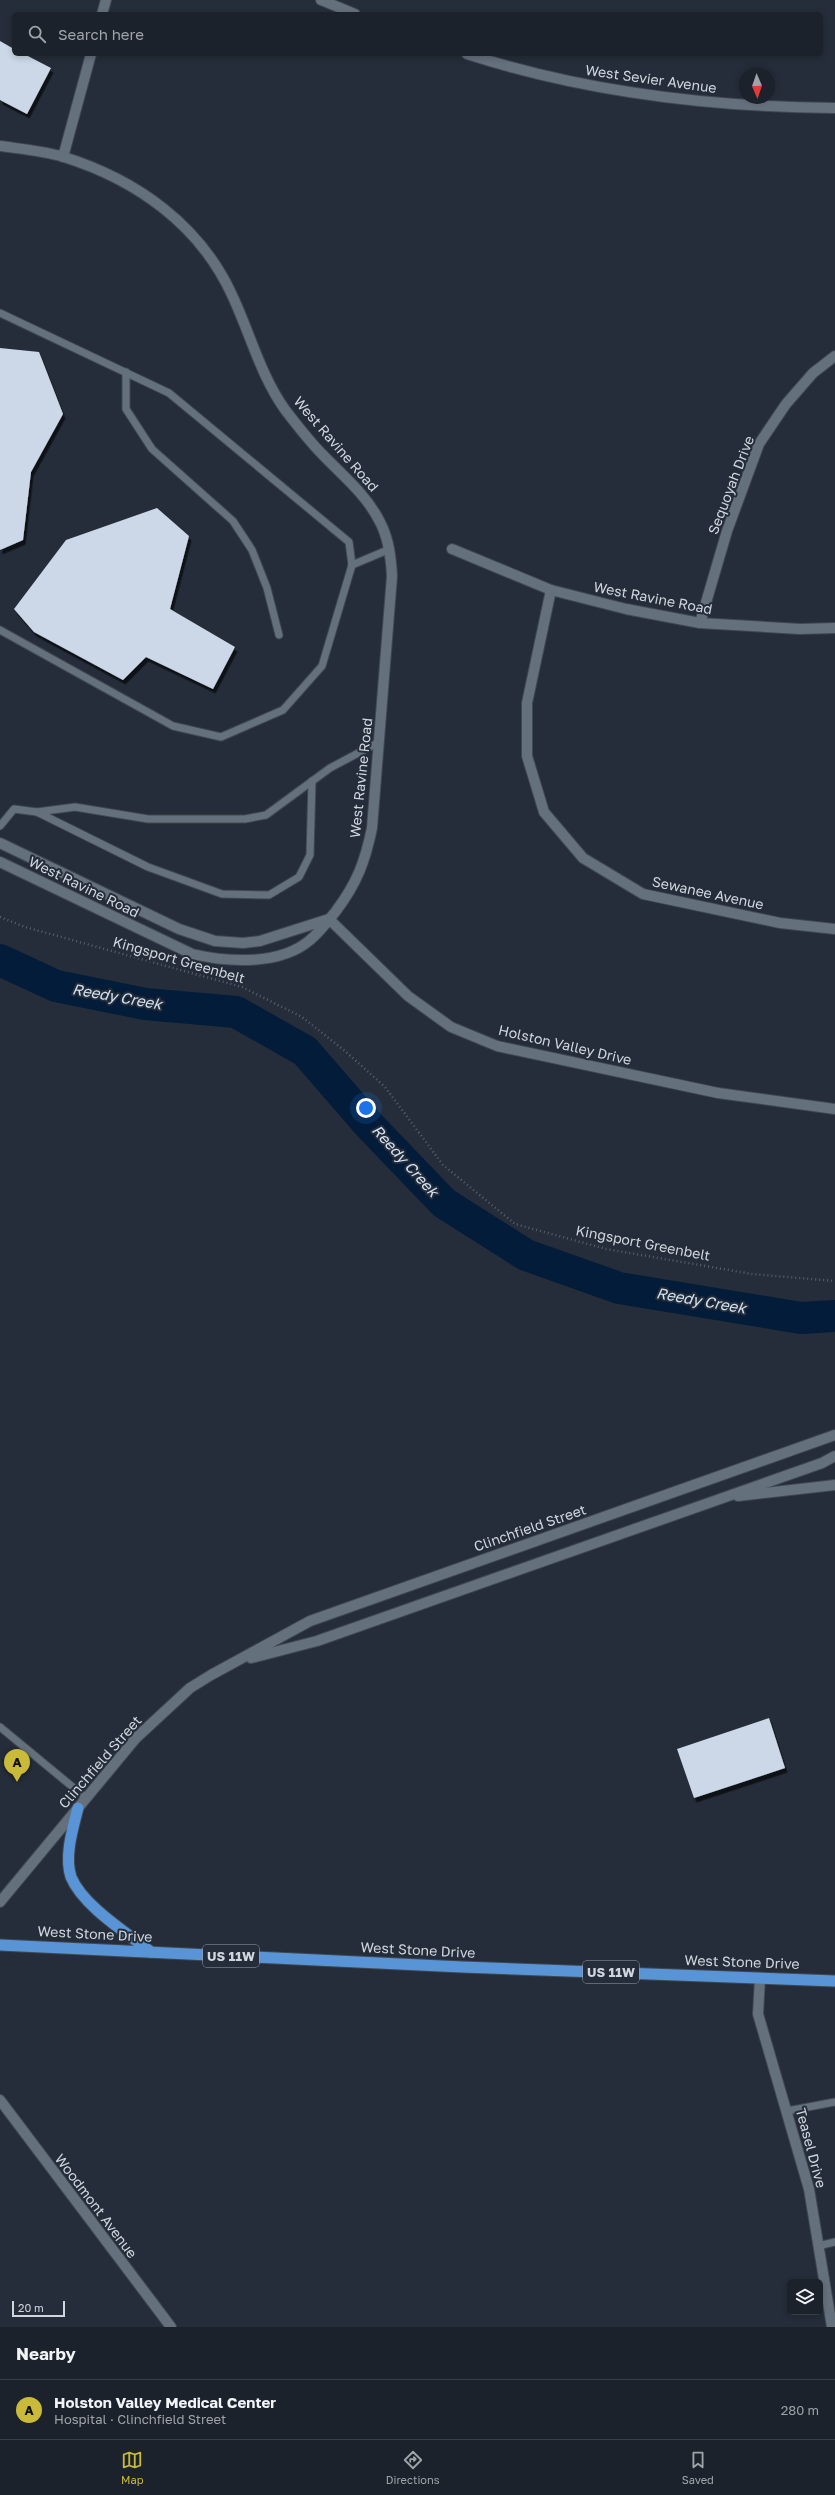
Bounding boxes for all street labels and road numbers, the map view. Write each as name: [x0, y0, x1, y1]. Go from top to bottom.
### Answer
street label: West Sevier Avenue: [584, 61, 718, 96]
street label: West Ravine Road: [290, 393, 382, 495]
street label: Sequoyah Drive: [704, 433, 757, 537]
street label: West Ravine Road: [592, 578, 714, 617]
street label: West Ravine Road: [346, 717, 375, 839]
street label: West Ravine Road: [26, 852, 142, 921]
street label: Sewanee Avenue: [651, 872, 765, 913]
street label: Kingsport Greenbelt: [111, 933, 247, 987]
street label: Holston Valley Drive: [497, 1021, 633, 1068]
street label: Kingsport Greenbelt: [574, 1221, 712, 1264]
street label: Clinchfield Street: [472, 1500, 588, 1555]
street label: Clinchfield Street: [55, 1712, 145, 1812]
street label: West Stone Drive: [37, 1922, 153, 1945]
street label: West Stone Drive: [360, 1938, 476, 1961]
road number: US 11W: [203, 1945, 259, 1967]
street label: West Stone Drive: [684, 1951, 800, 1972]
road number: US 11W: [583, 1961, 639, 1983]
street label: Teasel Drive: [793, 2106, 830, 2190]
street label: Woodmont Avenue: [52, 2150, 141, 2261]

